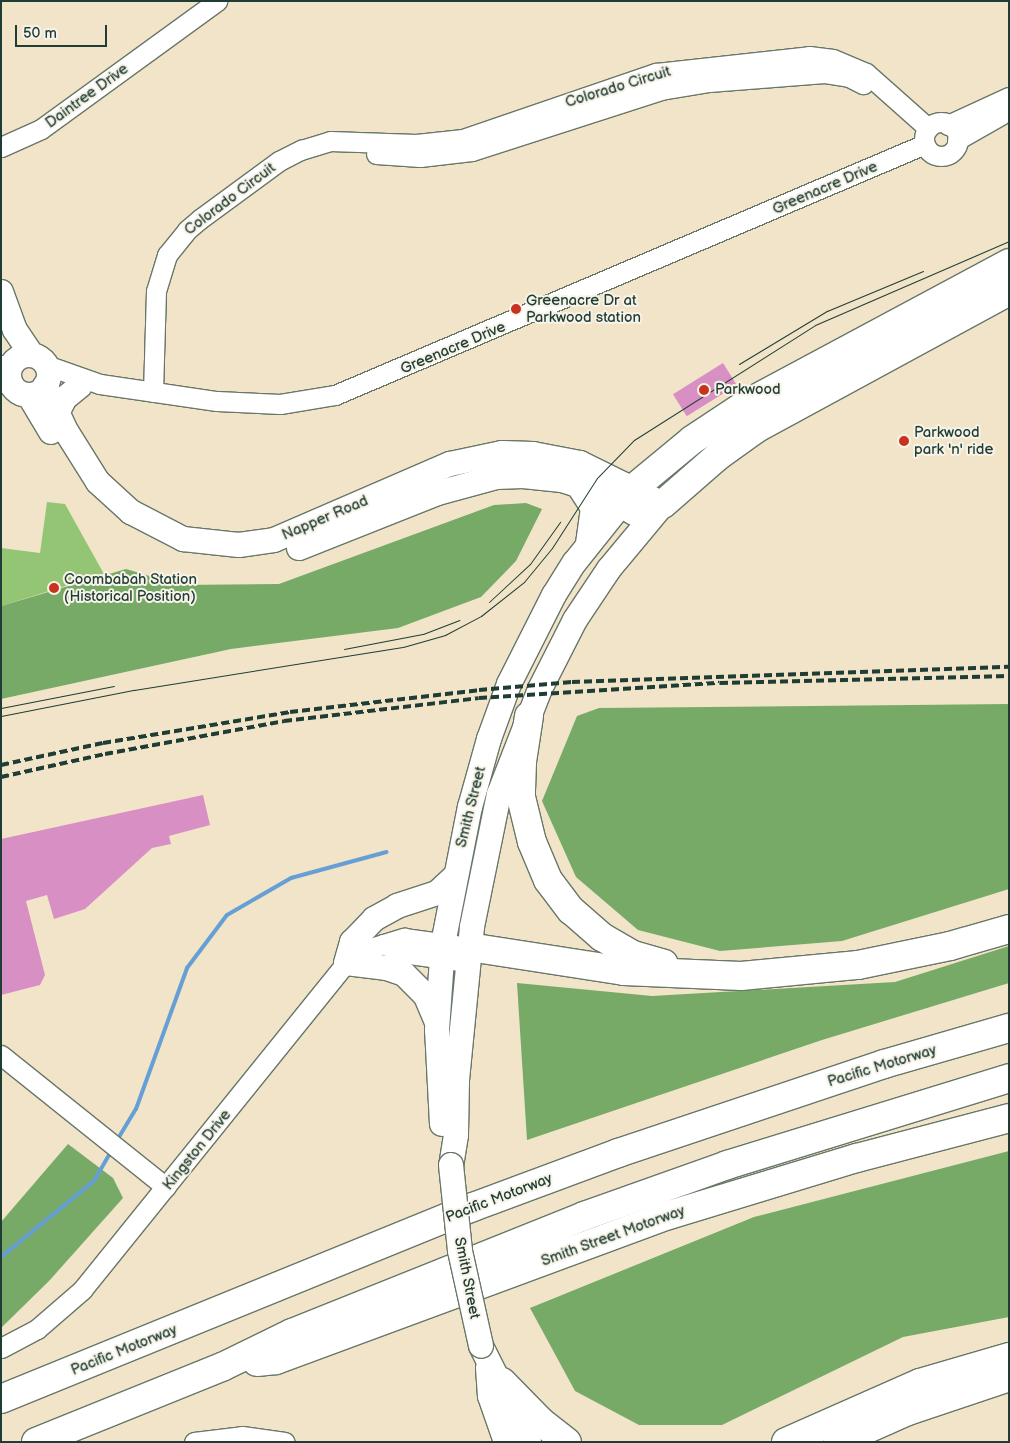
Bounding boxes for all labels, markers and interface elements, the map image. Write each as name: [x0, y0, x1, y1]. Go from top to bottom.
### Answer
scale bar: [18, 15, 110, 47]
text: 50 m: [23, 24, 57, 43]
street label: Daintree Drive: [42, 60, 132, 132]
street label: Colorado Circuit: [563, 62, 673, 112]
street label: Greenacre Drive: [770, 158, 880, 218]
street label: Colorado Circuit: [181, 159, 279, 239]
place label: Greenacre Dr at Parkwood station: [526, 291, 641, 326]
marker: Greenacre Dr at Parkwood station: [510, 303, 522, 315]
street label: Greenacre Drive: [398, 318, 508, 378]
place label: Parkwood: [715, 381, 781, 399]
marker: Parkwood: [697, 383, 711, 397]
place label: Parkwood park 'n' ride: [914, 423, 993, 458]
marker: Parkwood park 'n' ride: [898, 435, 910, 447]
street label: Napper Road: [279, 492, 371, 544]
place label: Coombabah Station (Historical Position): [64, 570, 197, 605]
marker: Coombabah Station (Historical Position): [48, 582, 60, 594]
street label: Smith Street: [452, 764, 490, 850]
street label: Pacific Motorway: [825, 1041, 939, 1091]
street label: Kingston Drive: [159, 1106, 235, 1194]
street label: Pacific Motorway: [443, 1169, 555, 1227]
street label: Smith Street Motorway: [539, 1202, 687, 1270]
street label: Smith Street: [450, 1235, 484, 1321]
street label: Pacific Motorway: [68, 1321, 180, 1379]

